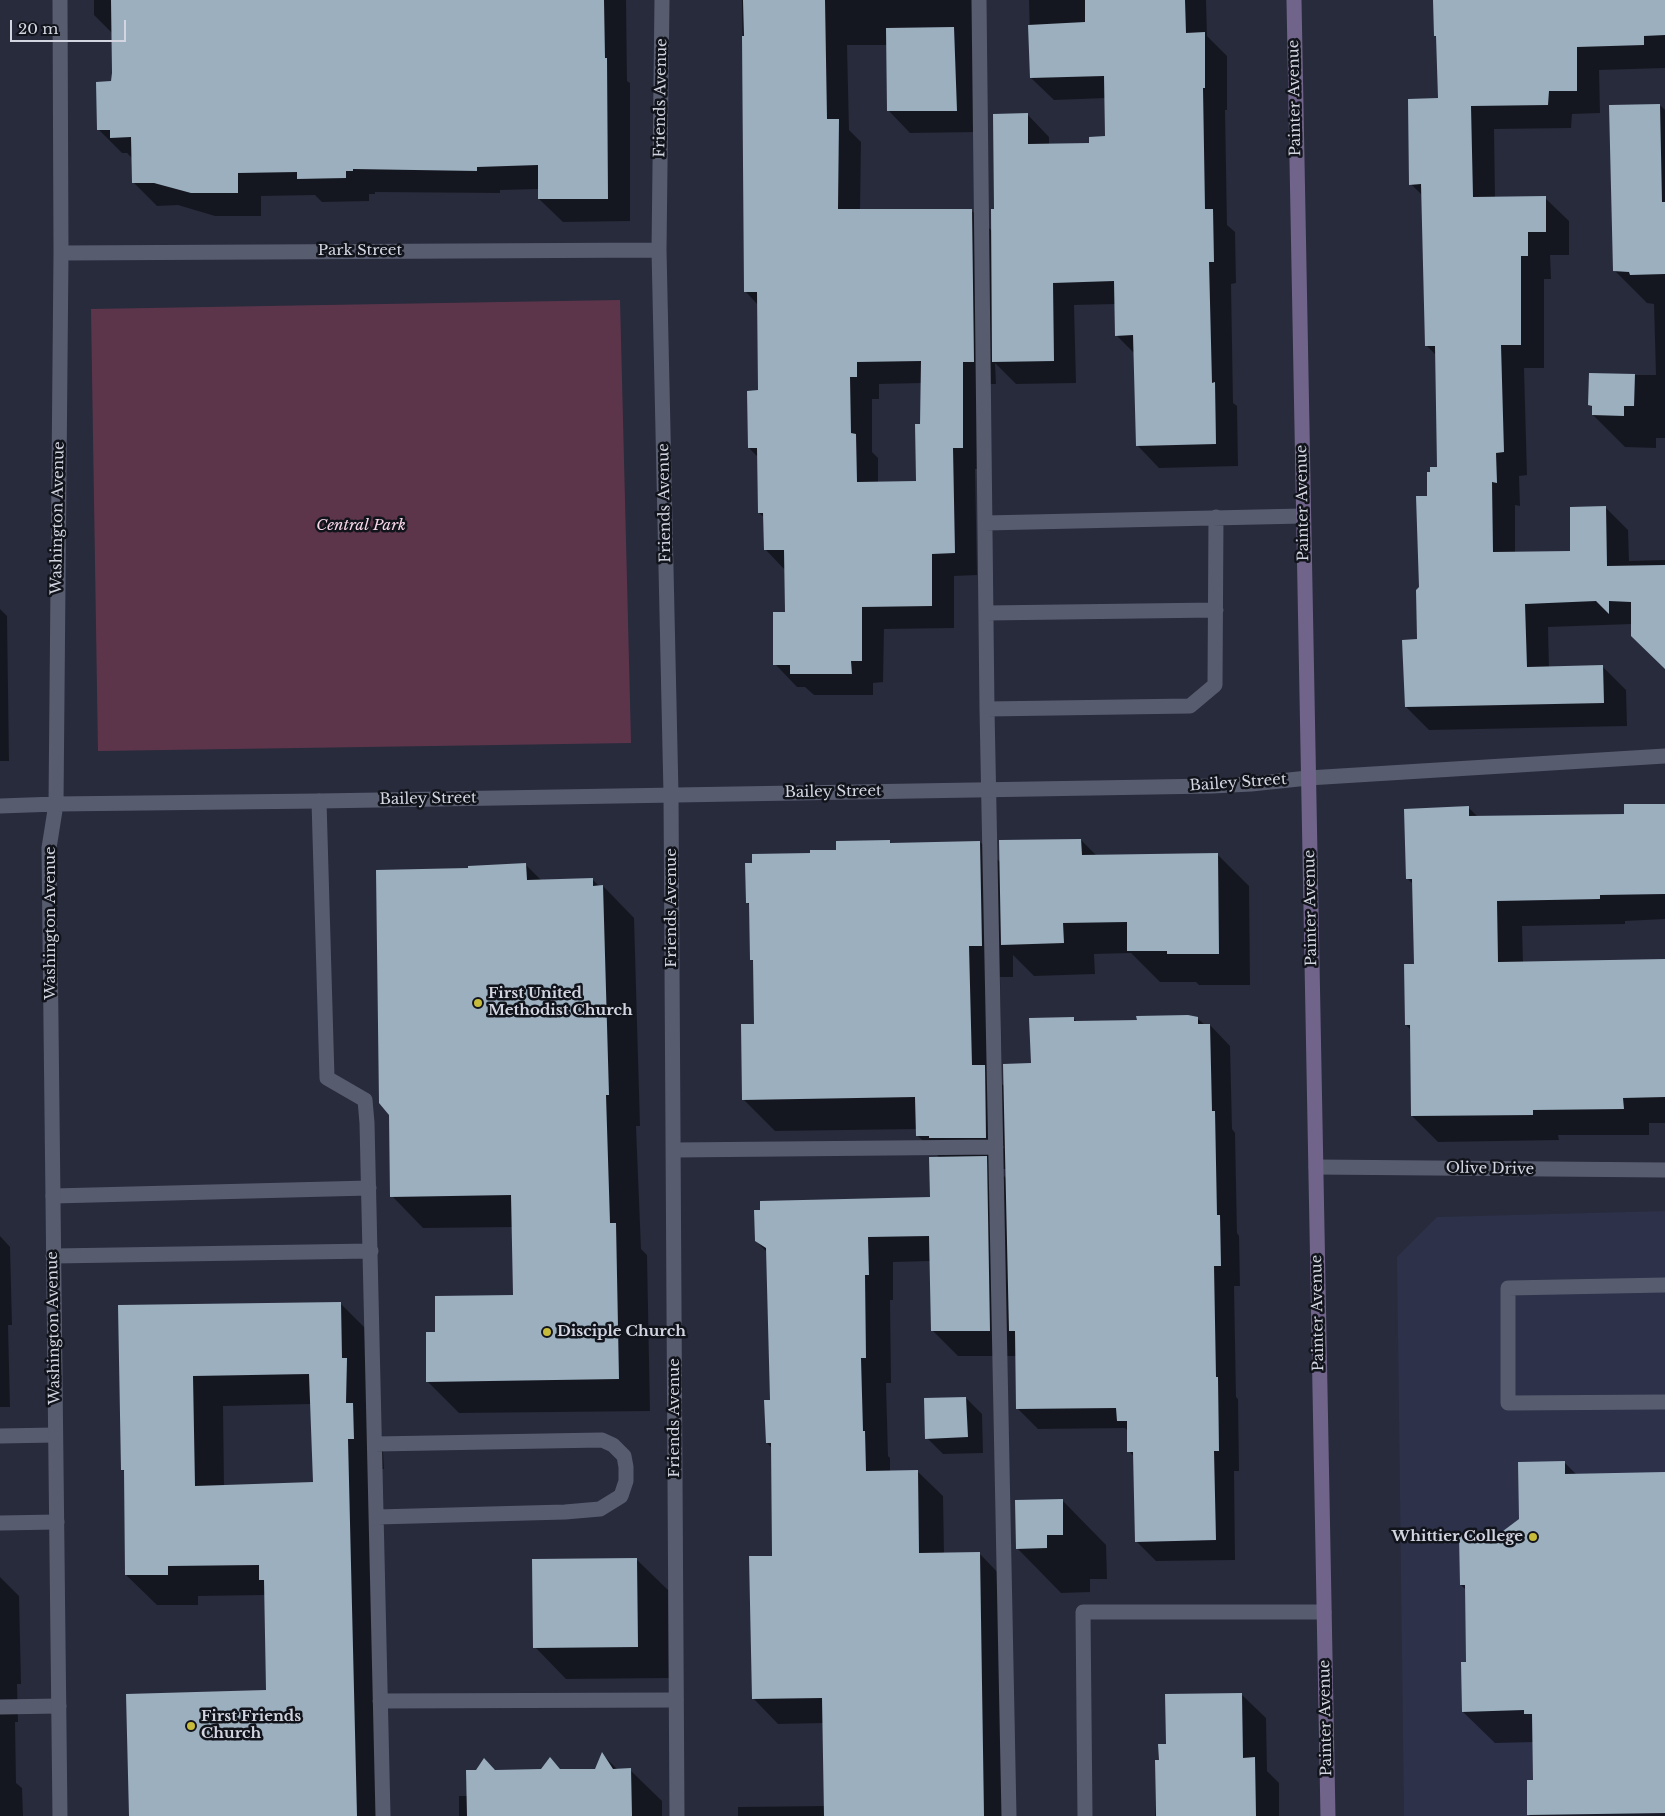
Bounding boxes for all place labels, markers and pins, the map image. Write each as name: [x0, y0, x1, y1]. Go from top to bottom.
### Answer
place label: First United Methodist Church: [488, 985, 633, 1020]
marker: First United Methodist Church: [472, 997, 484, 1009]
place label: Disciple Church: [557, 1323, 686, 1341]
marker: Disciple Church: [541, 1326, 553, 1338]
place label: Whittier College: [1391, 1528, 1523, 1546]
marker: Whittier College: [1527, 1531, 1539, 1543]
place label: First Friends Church: [201, 1708, 301, 1743]
marker: First Friends Church: [185, 1720, 197, 1732]

